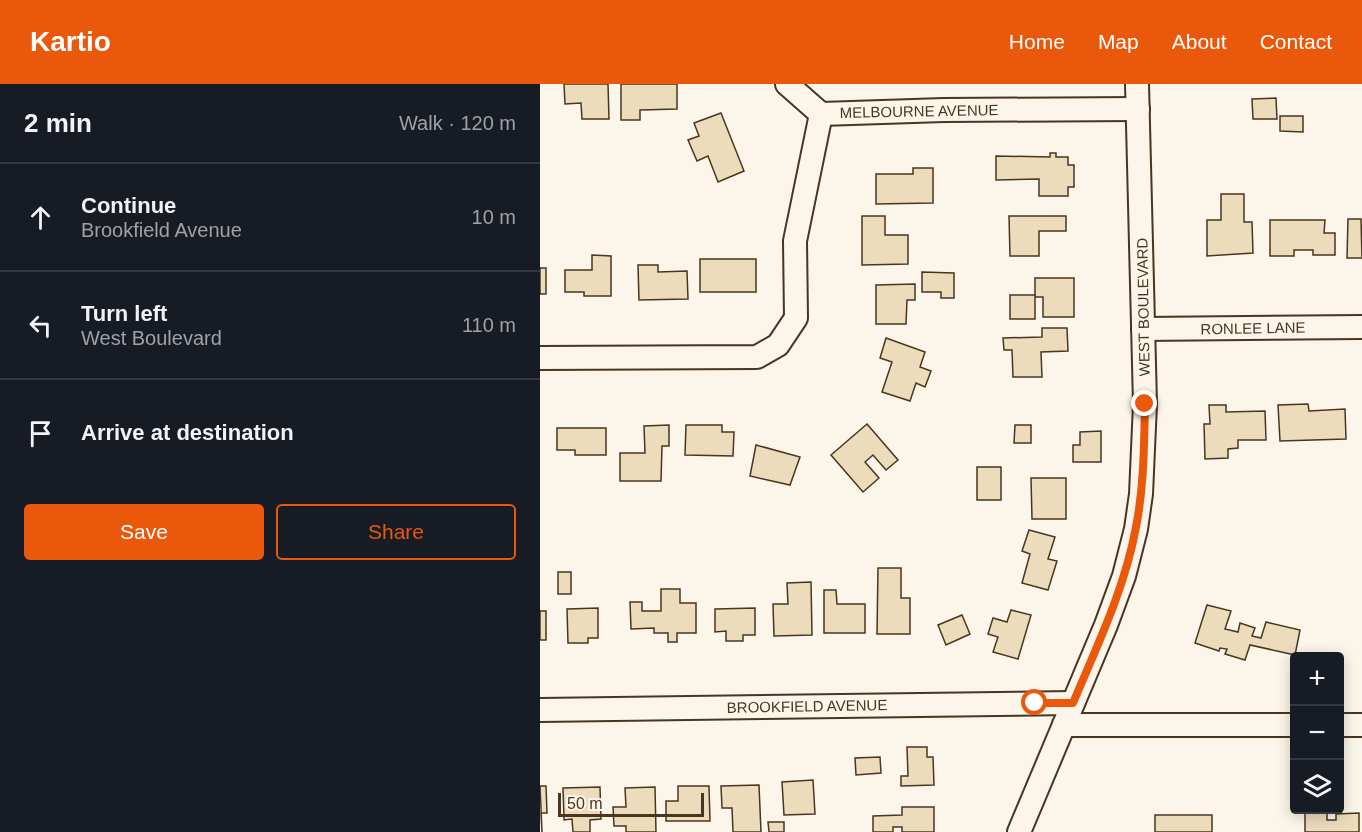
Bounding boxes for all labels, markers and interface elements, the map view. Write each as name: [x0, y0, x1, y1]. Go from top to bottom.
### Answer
text: Kartio: [30, 26, 111, 57]
text: Home: [1009, 30, 1065, 53]
text: Map: [1098, 30, 1139, 53]
text: About: [1172, 30, 1227, 53]
text: Contact: [1260, 30, 1332, 53]
street label: MELBOURNE AVENUE: [839, 101, 999, 121]
text: 2 min: [24, 108, 92, 138]
text: Walk · 120 m: [399, 112, 516, 134]
text: Continue: [81, 193, 176, 218]
icon: ahead: [24, 201, 57, 234]
text: 10 m: [472, 206, 516, 228]
text: Brookfield Avenue: [81, 219, 242, 241]
street label: WEST BOULEVARD: [1133, 237, 1153, 376]
text: Turn left: [81, 301, 167, 326]
icon: left: [24, 309, 57, 342]
text: 110 m: [462, 314, 516, 336]
street label: RONLEE LANE: [1200, 319, 1306, 337]
text: West Boulevard: [81, 327, 222, 349]
route end: [1131, 390, 1157, 416]
icon: arrive: [24, 417, 57, 450]
text: Arrive at destination: [81, 420, 294, 445]
button: Save: [24, 504, 264, 560]
button: Share: [276, 504, 516, 560]
map controls: [1290, 652, 1344, 814]
button: +: [1290, 652, 1344, 706]
route start: [1021, 689, 1047, 715]
street label: BROOKFIELD AVENUE: [727, 696, 887, 716]
button: −: [1290, 706, 1344, 760]
button: layers: [1290, 760, 1344, 814]
scale bar: [558, 790, 704, 818]
text: 50 m: [567, 795, 603, 812]

